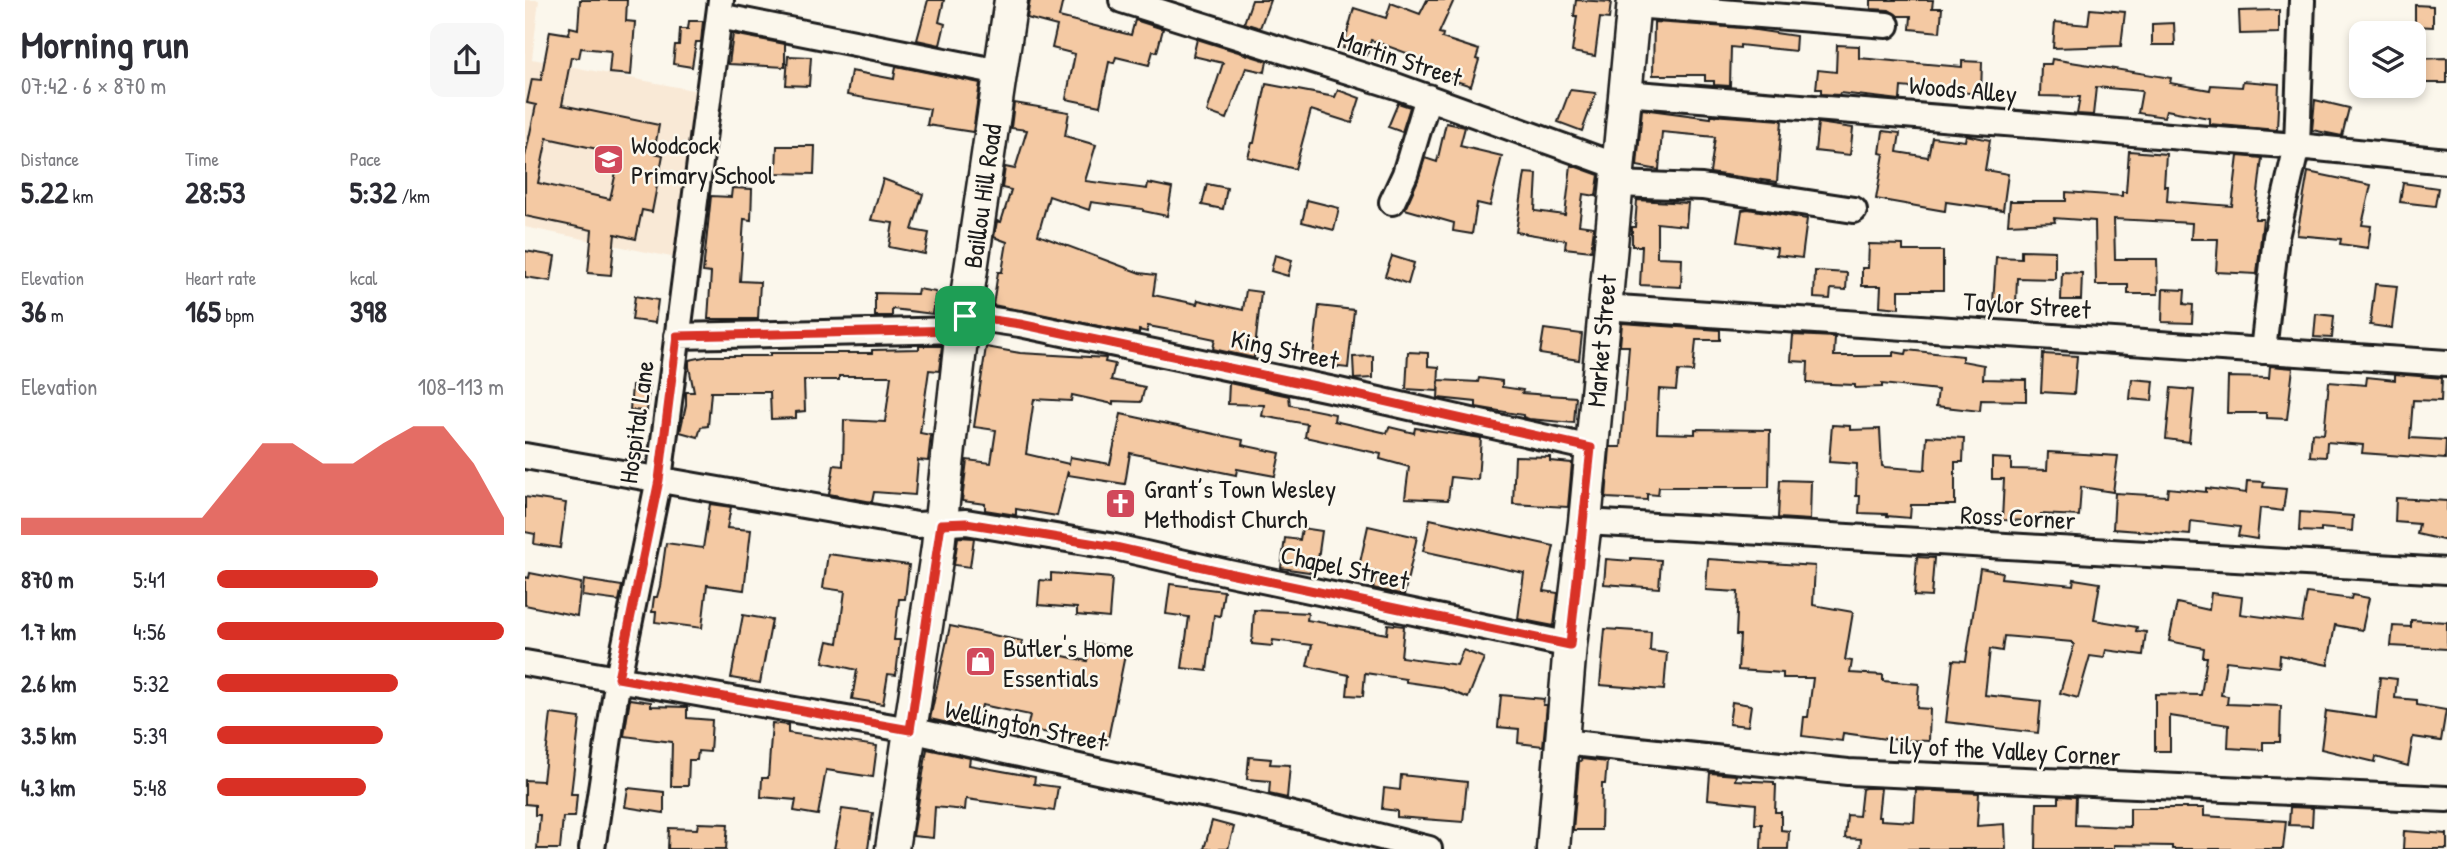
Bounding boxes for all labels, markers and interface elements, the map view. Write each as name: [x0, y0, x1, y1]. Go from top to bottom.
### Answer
text: Morning run: [21, 18, 189, 70]
street label: Martin Street: [1333, 21, 1468, 95]
map controls: [2349, 21, 2426, 98]
button: layers: [2349, 21, 2426, 98]
button: share: [430, 23, 504, 97]
street label: Woods Alley: [1908, 67, 2018, 111]
text: 07:42 · 6 × 870 m: [21, 70, 166, 101]
street label: Baillou Hill Road: [955, 122, 1009, 270]
place label: Woodcock Primary School: [631, 127, 775, 192]
school or university icon: Woodcock Primary School: [591, 142, 625, 176]
text: Distance: [21, 146, 79, 172]
text: Time: [185, 146, 219, 172]
text: Pace: [350, 146, 381, 172]
text: 5.22: [21, 172, 68, 212]
text: 28:53: [185, 172, 245, 212]
text: 5:32: [350, 172, 397, 212]
text: km: [68, 183, 93, 209]
text: /km: [397, 183, 430, 209]
text: Elevation: [21, 265, 84, 291]
text: Heart rate: [185, 265, 256, 291]
text: kcal: [350, 265, 377, 291]
street label: Market Street: [1578, 273, 1624, 408]
street label: Taylor Street: [1962, 283, 2093, 327]
pin: [935, 286, 995, 346]
text: 36: [21, 291, 46, 331]
text: 165: [185, 291, 221, 331]
text: 398: [350, 291, 387, 331]
icon: arrive: [946, 297, 984, 335]
text: m: [46, 302, 64, 328]
text: bpm: [221, 302, 254, 328]
street label: King Street: [1228, 321, 1343, 378]
street label: Hospital Lane: [610, 358, 662, 486]
text: Elevation: [21, 371, 97, 402]
text: 108–113 m: [418, 371, 504, 402]
place label: Grant’s Town Wesley Methodist Church: [1144, 471, 1336, 536]
church icon: Grant’s Town Wesley Methodist Church: [1104, 486, 1138, 520]
street label: Ross Corner: [1960, 497, 2076, 537]
street label: Chapel Street: [1278, 536, 1413, 598]
text: 870 m: [21, 564, 74, 595]
text: 5:41: [133, 564, 165, 595]
text: 1.7 km: [21, 616, 76, 647]
text: 4:56: [133, 616, 166, 647]
place label: Butler's Home Essentials: [1003, 630, 1134, 695]
shop icon: Butler's Home Essentials: [963, 645, 997, 679]
text: 2.6 km: [21, 668, 76, 699]
text: 5:32: [133, 668, 169, 699]
street label: Wellington Street: [942, 691, 1111, 759]
text: 3.5 km: [21, 720, 76, 751]
text: 5:39: [133, 720, 167, 751]
street label: Lily of the Valley Corner: [1888, 726, 2122, 774]
text: 4.3 km: [21, 772, 75, 803]
text: 5:48: [133, 772, 167, 803]

